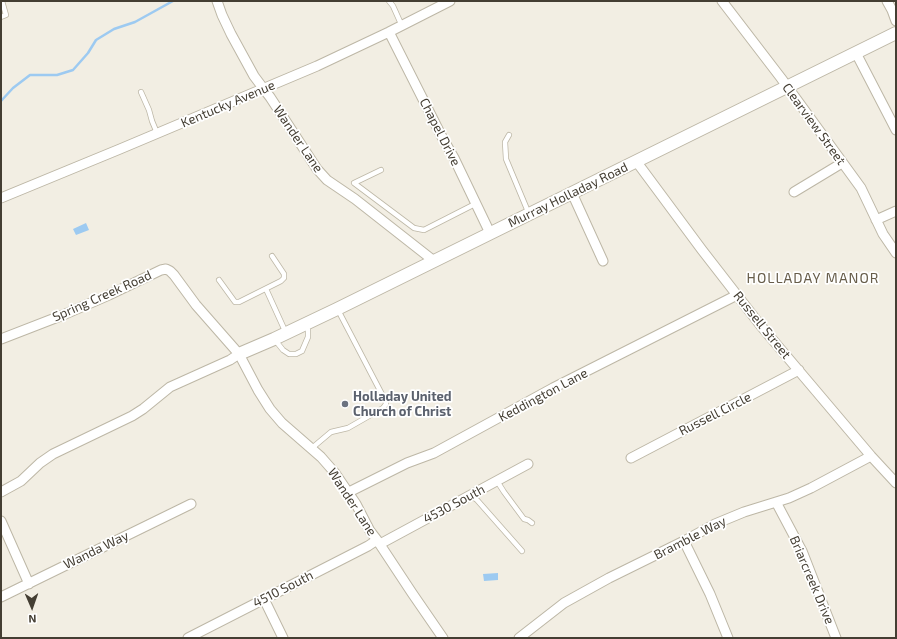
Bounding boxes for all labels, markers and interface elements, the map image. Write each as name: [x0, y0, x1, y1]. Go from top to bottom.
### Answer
street label: Kentucky Avenue: [179, 77, 277, 131]
street label: Clearview Street: [779, 80, 849, 168]
street label: Chapel Drive: [416, 95, 464, 169]
street label: Wander Lane: [270, 102, 326, 176]
street label: Murray Holladay Road: [506, 159, 630, 231]
street label: Spring Creek Road: [50, 267, 154, 325]
district label: HOLLADAY MANOR: [747, 270, 879, 286]
street label: Russell Street: [730, 288, 794, 362]
street label: Keddington Lane: [496, 365, 590, 425]
place label: Holladay United Church of Christ: [353, 389, 452, 420]
street label: Russell Circle: [676, 389, 754, 439]
marker: Holladay United Church of Christ: [340, 399, 350, 409]
street label: Wander Lane: [324, 465, 380, 539]
street label: 4530 South: [421, 481, 487, 527]
street label: Bramble Way: [651, 513, 729, 563]
street label: Wanda Way: [61, 528, 131, 572]
street label: Briarcreek Drive: [786, 533, 838, 627]
street label: 4510 South: [250, 567, 316, 611]
north arrow: [12, 587, 52, 627]
text: N: [28, 613, 37, 626]

